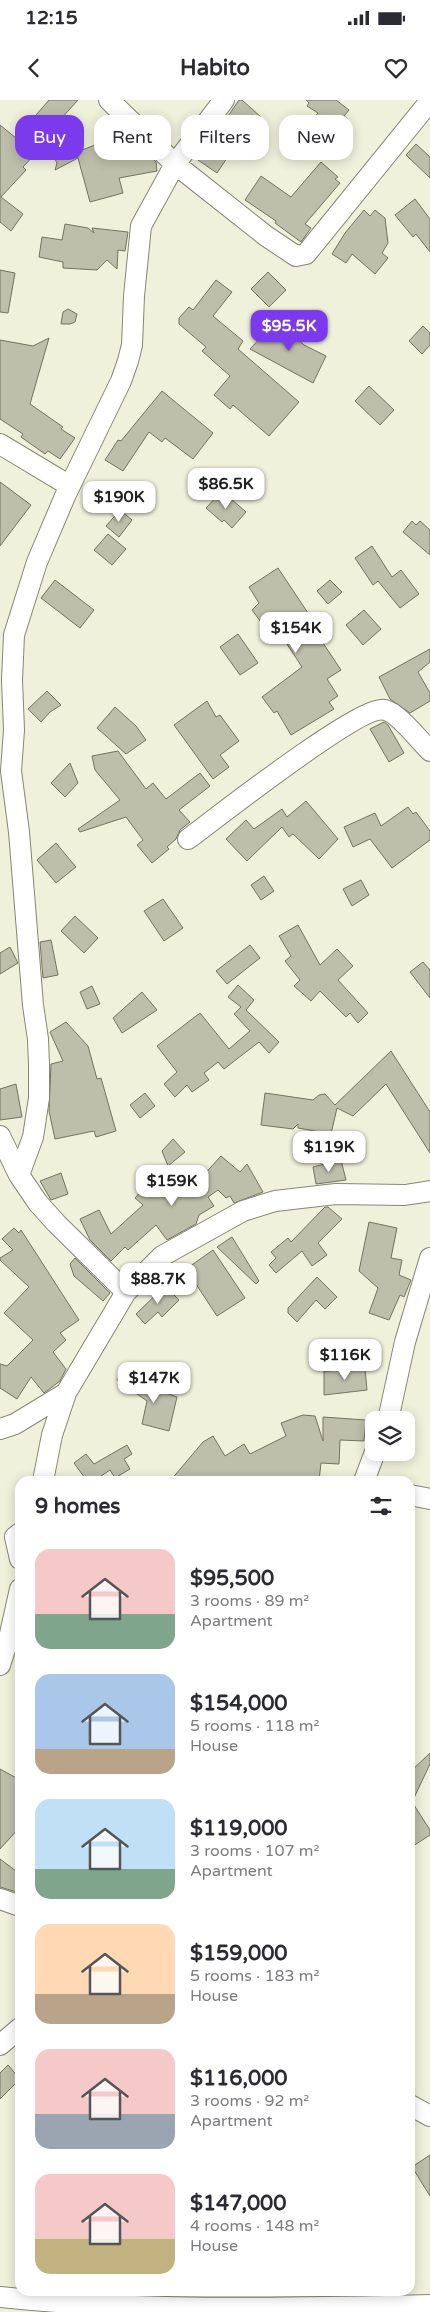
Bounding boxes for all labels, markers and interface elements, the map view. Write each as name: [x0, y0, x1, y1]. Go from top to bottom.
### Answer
text: 12:15: [25, 7, 78, 29]
icon: back: [20, 54, 48, 82]
icon: heart: [382, 54, 410, 82]
text: Habito: [180, 55, 250, 81]
chip: Buy: [15, 115, 84, 160]
chip: Rent: [94, 115, 171, 160]
chip: Filters: [181, 115, 269, 160]
chip: New: [279, 115, 353, 160]
pin: $95.5K: [248, 310, 330, 352]
text: $95.5K: [262, 316, 316, 336]
pin: $86.5K: [185, 468, 267, 510]
text: $86.5K: [199, 474, 253, 494]
pin: $190K: [84, 480, 154, 523]
text: $190K: [94, 487, 144, 507]
pin: $154K: [261, 612, 331, 654]
text: $154K: [271, 618, 321, 638]
pin: $119K: [294, 1130, 364, 1173]
text: $119K: [304, 1137, 354, 1157]
pin: $159K: [137, 1164, 207, 1207]
text: $159K: [147, 1171, 197, 1191]
pin: $88.7K: [117, 1262, 199, 1305]
text: $88.7K: [131, 1269, 185, 1289]
pin: $116K: [310, 1338, 380, 1381]
text: $116K: [320, 1345, 370, 1365]
pin: $147K: [119, 1362, 189, 1404]
text: $147K: [129, 1368, 179, 1388]
map controls: [365, 1411, 415, 1461]
button: layers: [365, 1411, 415, 1461]
icon: filters: [367, 1492, 395, 1520]
text: 9 homes: [35, 1494, 120, 1519]
text: $95,500: [190, 1566, 274, 1591]
icon: home: [75, 1569, 135, 1629]
text: 3 rooms · 89 m²: [190, 1591, 309, 1611]
text: Apartment: [190, 1611, 273, 1631]
text: $154,000: [190, 1691, 288, 1716]
icon: home: [75, 1694, 135, 1754]
text: 5 rooms · 118 m²: [190, 1716, 319, 1736]
text: House: [190, 1736, 238, 1756]
text: $119,000: [190, 1816, 288, 1841]
icon: home: [75, 1819, 135, 1879]
text: 3 rooms · 107 m²: [190, 1841, 319, 1861]
text: Apartment: [190, 1861, 273, 1881]
text: $159,000: [190, 1941, 288, 1966]
icon: home: [75, 1944, 135, 2004]
text: 5 rooms · 183 m²: [190, 1966, 319, 1986]
text: House: [190, 1986, 238, 2006]
text: $116,000: [190, 2066, 288, 2091]
icon: home: [75, 2069, 135, 2129]
text: 3 rooms · 92 m²: [190, 2091, 309, 2111]
text: Apartment: [190, 2111, 273, 2131]
text: $147,000: [190, 2191, 286, 2216]
icon: home: [75, 2194, 135, 2254]
text: 4 rooms · 148 m²: [190, 2216, 319, 2236]
text: House: [190, 2236, 238, 2256]

